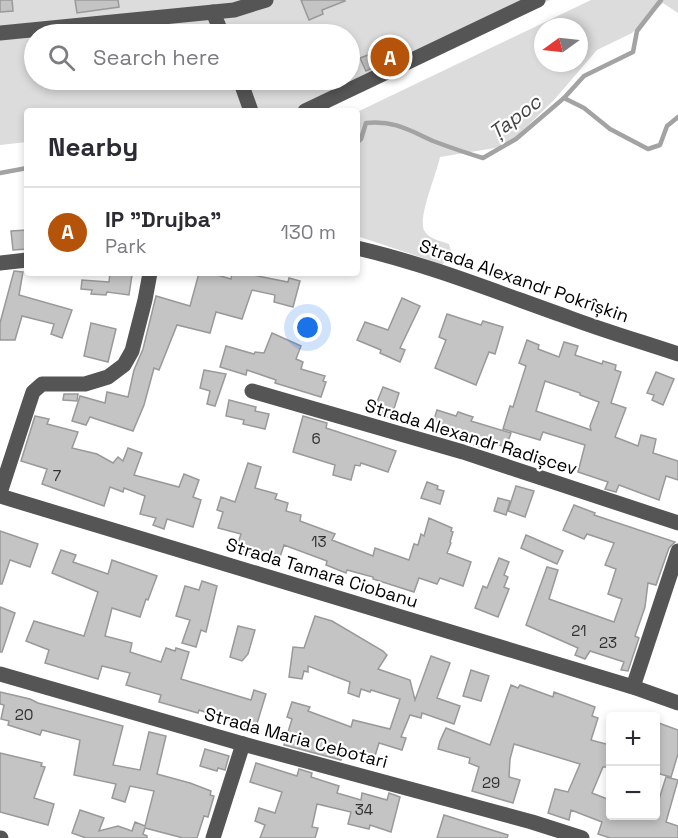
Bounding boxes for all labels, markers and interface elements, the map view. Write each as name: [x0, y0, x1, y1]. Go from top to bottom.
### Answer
north arrow: [534, 18, 588, 72]
search box: [24, 24, 360, 90]
pin: A: [370, 34, 410, 80]
icon: search: [45, 41, 78, 74]
text: Search here: [93, 43, 220, 71]
water label: Țapoc: [484, 88, 547, 145]
text: Nearby: [48, 130, 138, 164]
text: IP "Drujba": [105, 205, 221, 233]
text: A: [61, 219, 74, 245]
text: 130 m: [280, 219, 336, 245]
text: Park: [105, 233, 147, 259]
street label: Strada Alexandr Pokrîșkin: [416, 234, 632, 327]
your location: [293, 313, 322, 342]
street label: Strada Alexandr Radișcev: [362, 393, 580, 480]
house number: 6: [311, 429, 321, 448]
house number: 7: [53, 466, 61, 485]
street label: Strada Tamara Ciobanu: [223, 532, 421, 613]
house number: 13: [311, 532, 327, 551]
house number: 21: [571, 621, 587, 640]
house number: 23: [599, 633, 617, 652]
street label: Strada Maria Cebotari: [202, 702, 390, 773]
house number: 20: [15, 705, 33, 724]
map controls: [606, 712, 660, 820]
button: +: [606, 712, 660, 766]
button: −: [606, 766, 660, 820]
house number: 29: [482, 773, 500, 792]
house number: 34: [355, 800, 373, 819]

